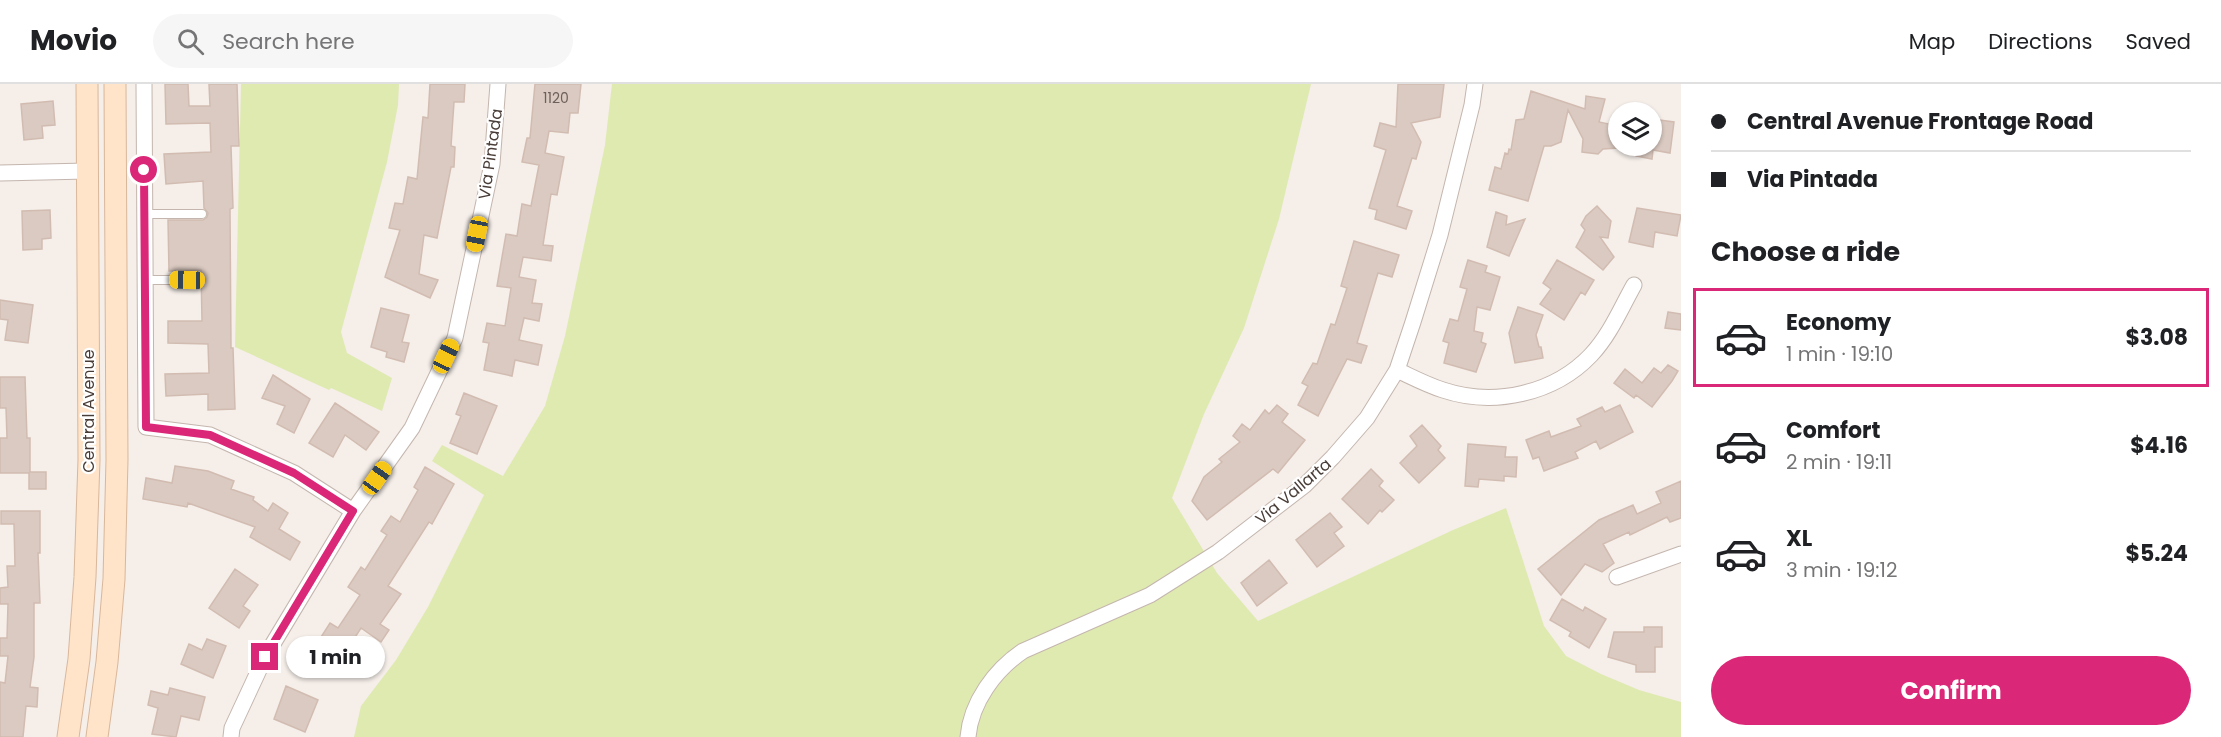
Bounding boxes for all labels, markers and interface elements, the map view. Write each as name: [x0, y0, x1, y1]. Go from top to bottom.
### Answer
search box: [153, 14, 573, 68]
text: Movio: [30, 21, 117, 60]
icon: search: [174, 25, 207, 58]
text: Search here: [222, 26, 355, 57]
text: Map: [1909, 27, 1955, 56]
text: Directions: [1988, 27, 2092, 56]
text: Saved: [2125, 27, 2191, 56]
house number: 1120: [543, 88, 569, 108]
map controls: [1608, 102, 1662, 156]
button: layers: [1608, 102, 1662, 156]
text: Central Avenue Frontage Road: [1747, 106, 2094, 137]
street label: Via Pintada: [473, 107, 508, 201]
route start: [130, 156, 157, 183]
text: Via Pintada: [1747, 164, 1878, 195]
car: [465, 215, 489, 253]
text: Choose a ride: [1711, 233, 1900, 270]
car: [169, 271, 205, 289]
text: Economy: [1786, 307, 1891, 338]
icon: car: [1714, 311, 1768, 365]
text: $3.08: [2125, 322, 2188, 353]
car: [430, 336, 462, 376]
text: 1 min · 19:10: [1786, 340, 1893, 368]
street label: Central Avenue: [77, 349, 100, 473]
text: Comfort: [1786, 415, 1880, 446]
icon: car: [1714, 419, 1768, 473]
text: $4.16: [2130, 430, 2188, 461]
text: 2 min · 19:11: [1786, 448, 1892, 476]
street label: Via Vallarta: [1250, 453, 1336, 530]
car: [359, 458, 395, 498]
text: XL: [1786, 523, 1812, 554]
icon: car: [1714, 527, 1768, 581]
text: $5.24: [2126, 538, 2188, 569]
text: 3 min · 19:12: [1786, 556, 1898, 584]
callout: 1 min: [286, 636, 385, 678]
route end: [251, 643, 278, 670]
text: 1 min: [309, 643, 362, 671]
button: Confirm: [1711, 656, 2191, 725]

